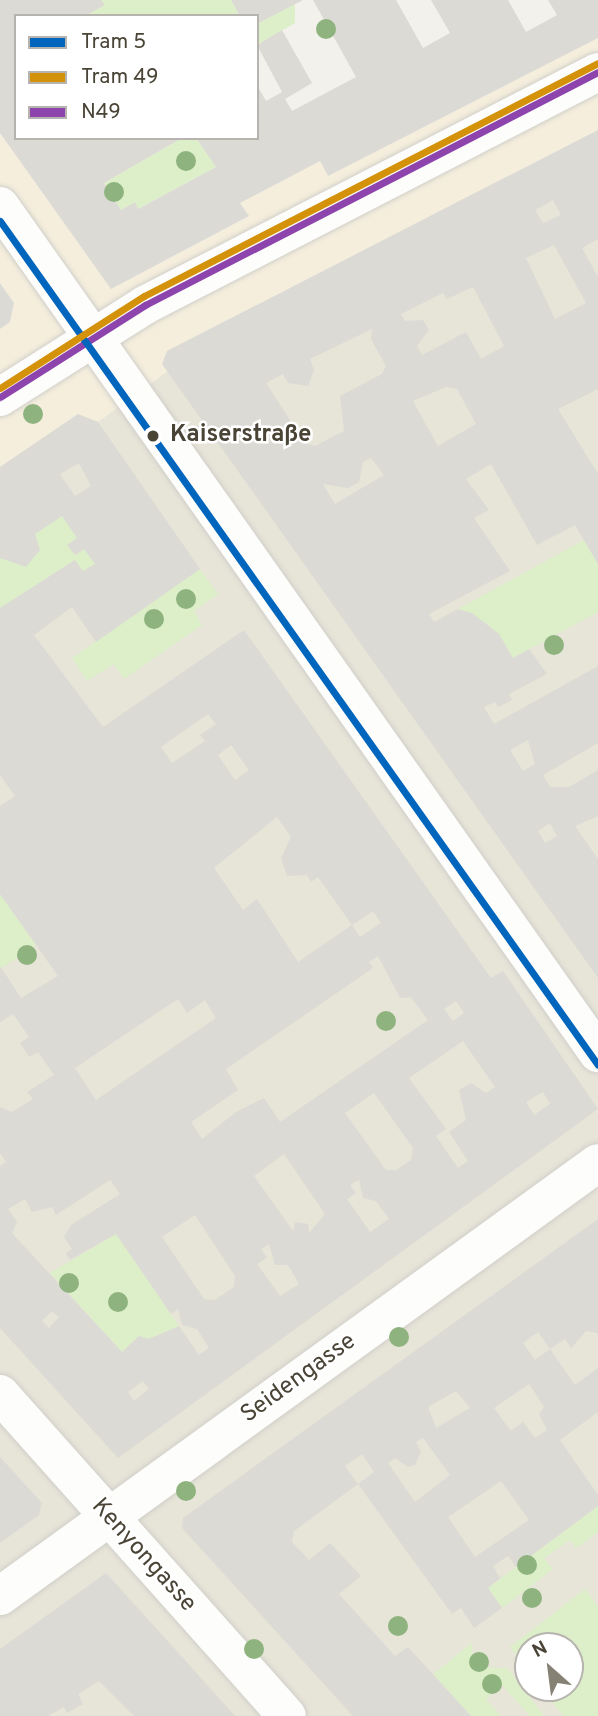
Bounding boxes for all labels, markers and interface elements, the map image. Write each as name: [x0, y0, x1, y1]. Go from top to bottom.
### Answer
legend: [14, 14, 259, 140]
text: Tram 5: [81, 29, 146, 56]
text: Tram 49: [81, 64, 158, 91]
text: N49: [81, 99, 121, 126]
place label: Kaiserstraße: [170, 422, 311, 450]
marker: Kaiserstraße: [142, 425, 164, 447]
street label: Seidengasse: [236, 1328, 362, 1430]
street label: Kenyongasse: [84, 1493, 202, 1619]
north arrow: [514, 1632, 584, 1702]
text: N: [528, 1636, 552, 1664]

